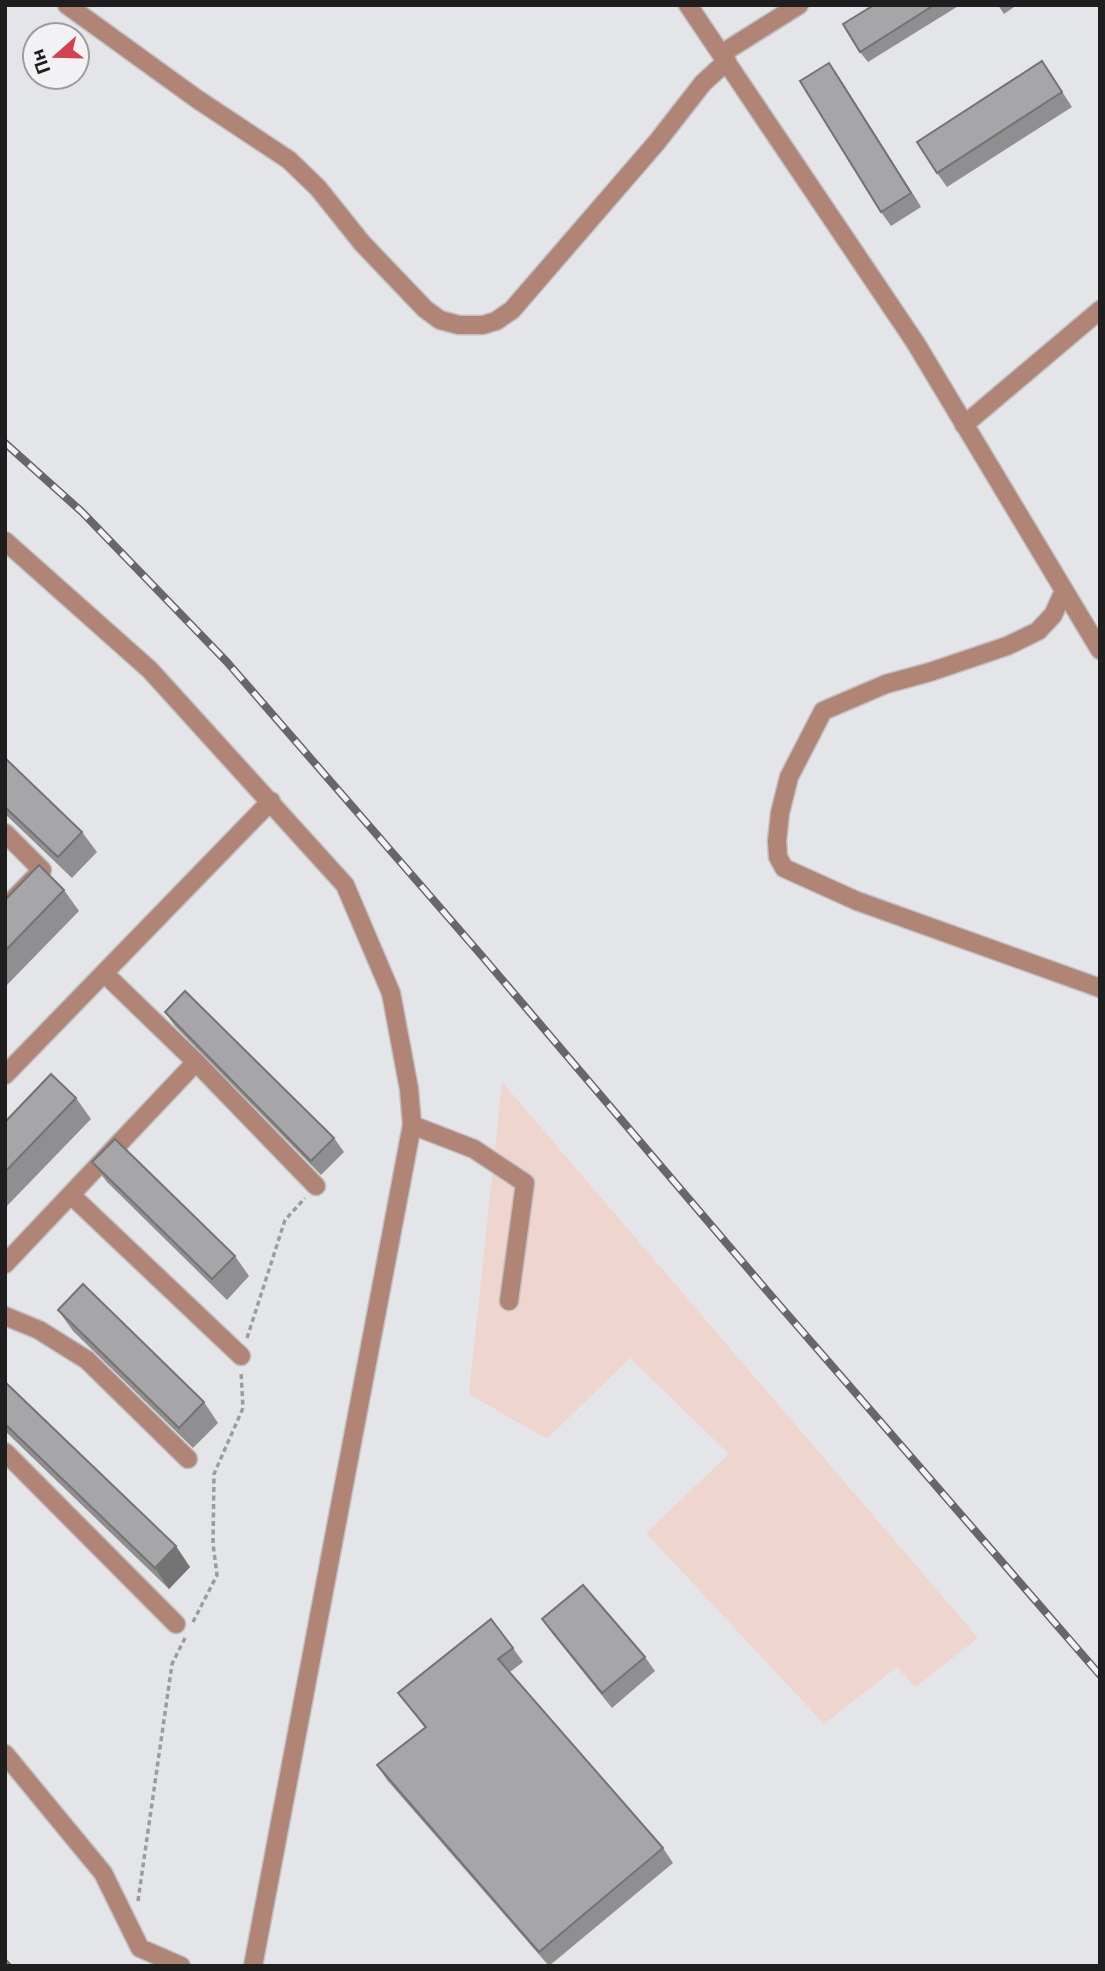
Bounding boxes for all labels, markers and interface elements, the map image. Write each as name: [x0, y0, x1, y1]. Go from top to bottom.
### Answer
north arrow: [21, 21, 91, 91]
text: Пн: [25, 46, 55, 78]

